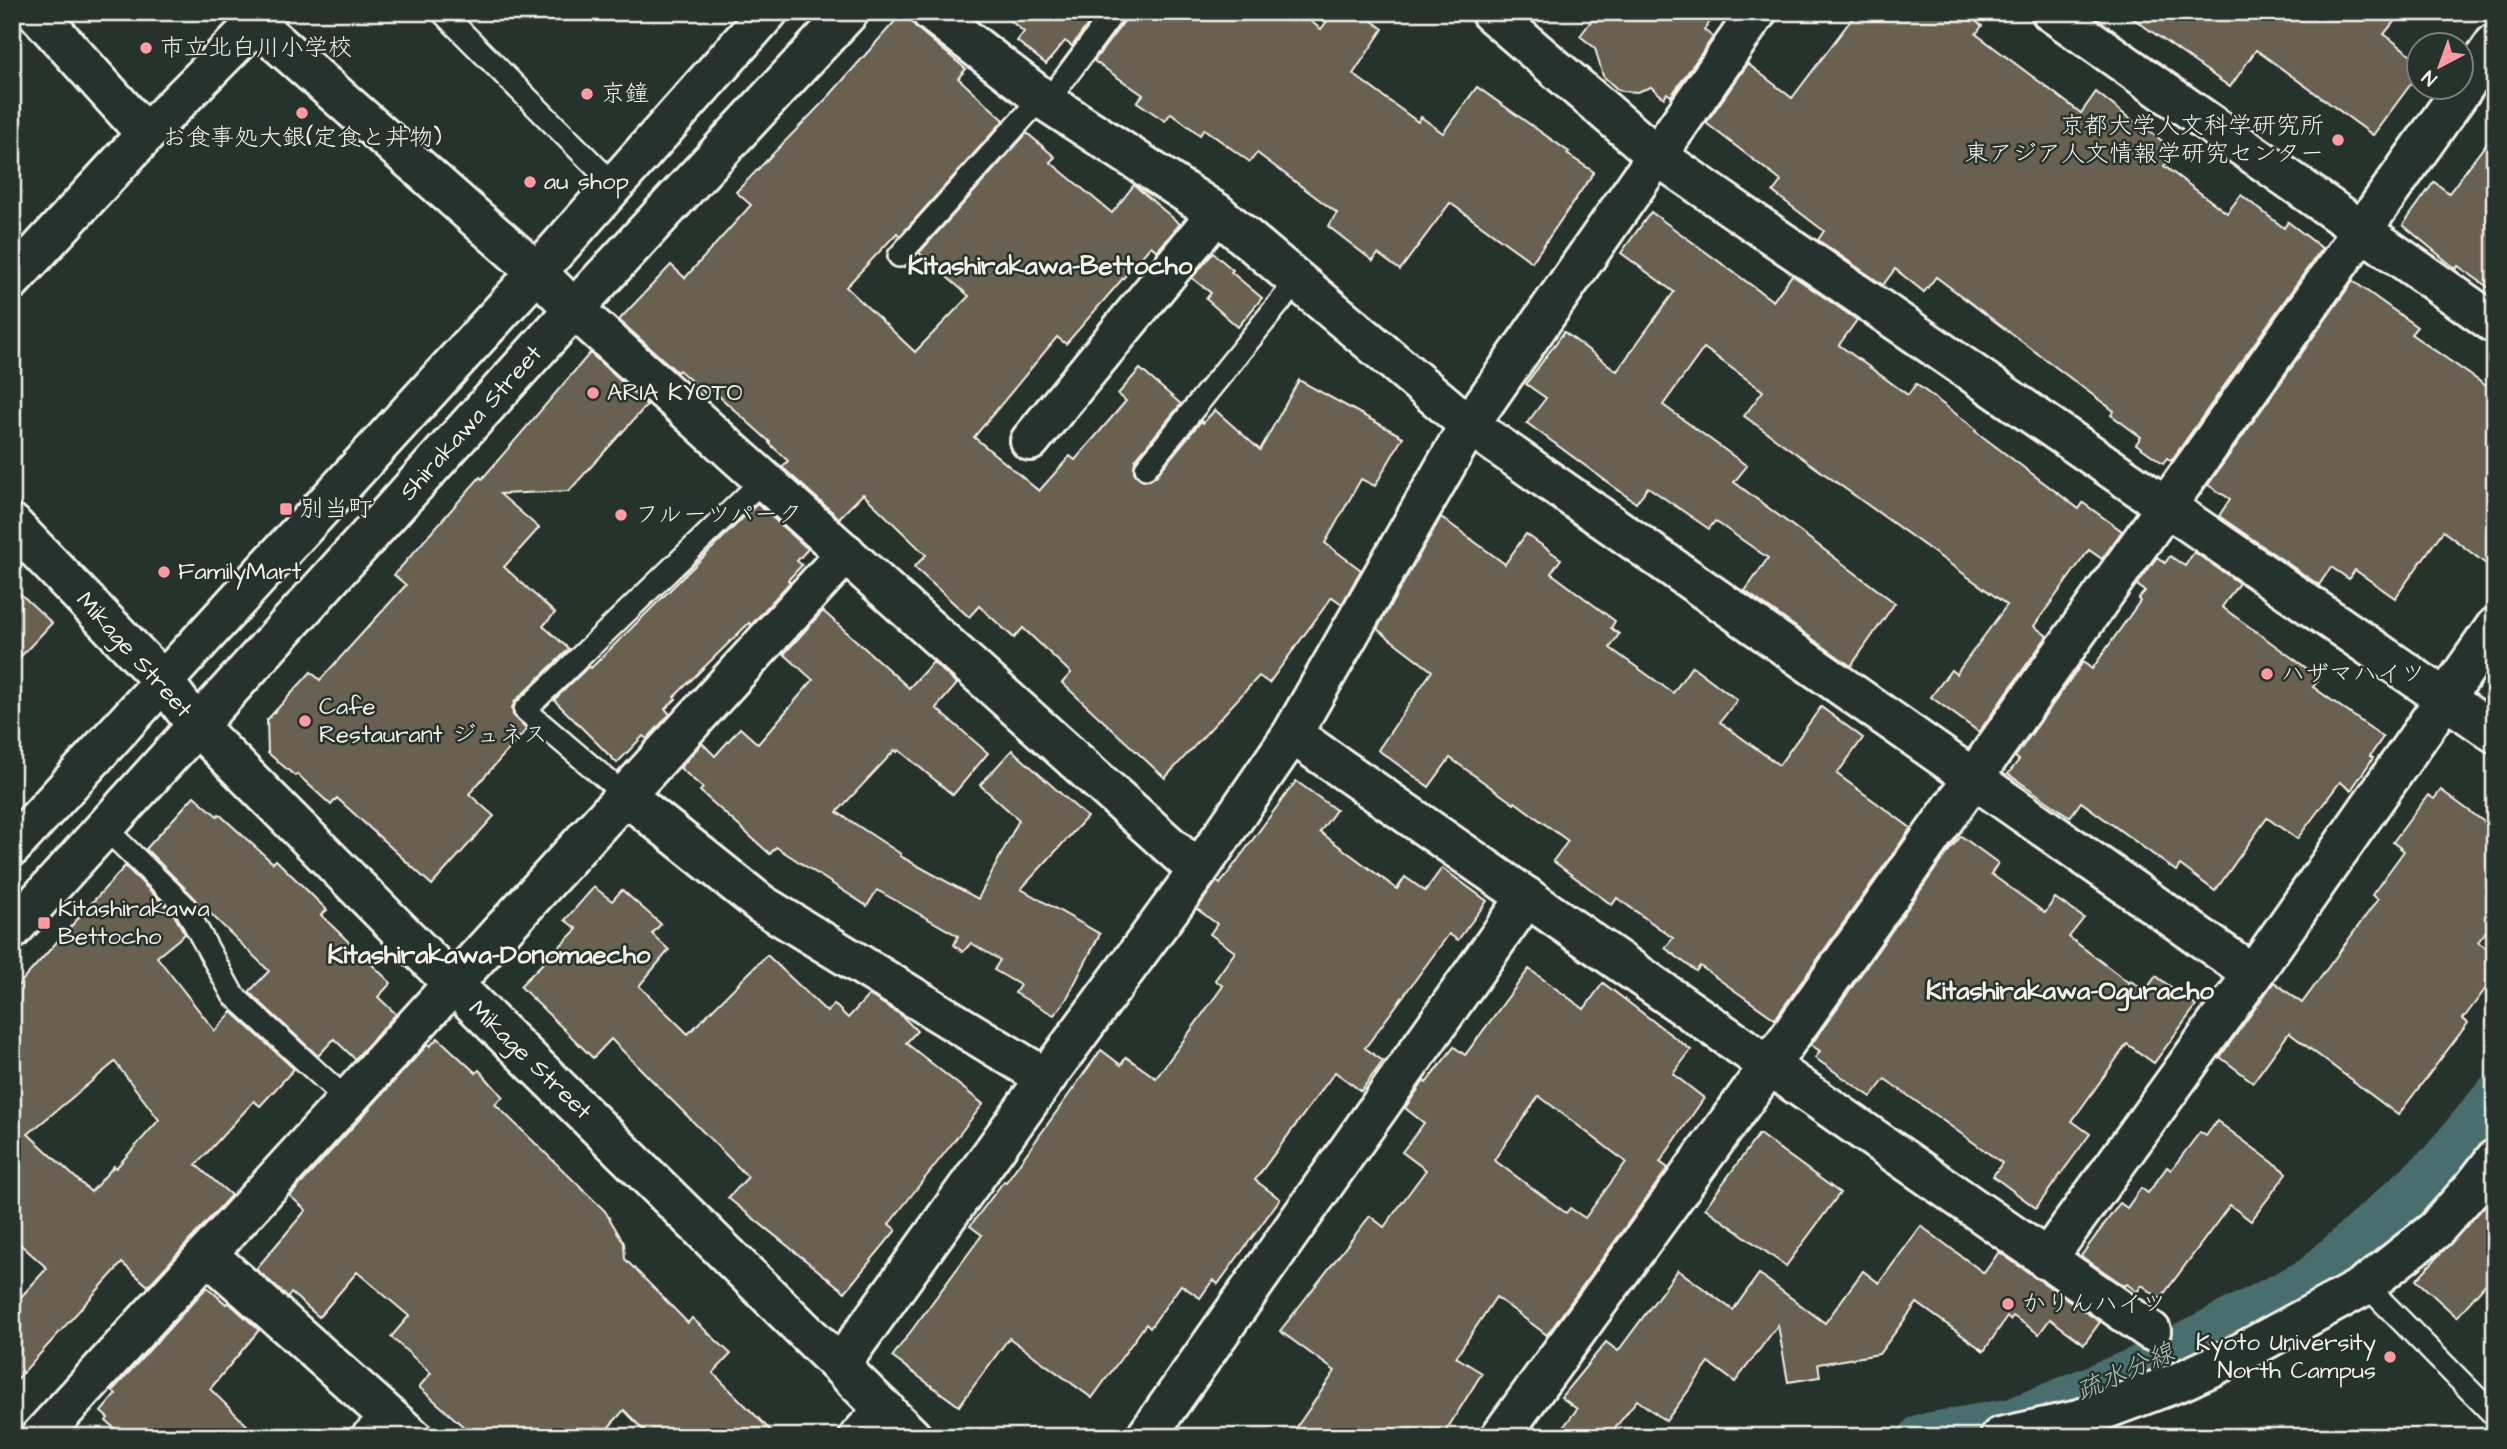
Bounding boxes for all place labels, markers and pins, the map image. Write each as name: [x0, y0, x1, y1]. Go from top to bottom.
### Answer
place label: 市立北白川小学校: [160, 31, 352, 65]
marker: 市立北白川小学校: [138, 40, 154, 56]
place label: 京鐘: [601, 77, 649, 111]
marker: 京鐘: [579, 86, 595, 102]
marker: お食事処大銀(定食と丼物): [294, 105, 310, 121]
place label: 京都大学人文科学研究所 東アジア人文情報学研究センター: [1964, 109, 2324, 171]
place label: お食事処大銀(定食と丼物): [162, 121, 442, 155]
marker: 京都大学人文科学研究所 東アジア人文情報学研究センター: [2330, 132, 2346, 148]
place label: au shop: [544, 165, 629, 199]
marker: au shop: [522, 174, 538, 190]
place label: ARIA KYOTO: [607, 376, 743, 410]
marker: ARIA KYOTO: [585, 385, 601, 401]
place label: 別当町: [300, 492, 372, 526]
place label: フルーツパーク: [635, 498, 802, 532]
marker: 別当町: [278, 501, 294, 517]
marker: フルーツパーク: [613, 507, 629, 523]
place label: FamilyMart: [178, 555, 301, 590]
marker: FamilyMart: [156, 564, 172, 580]
place label: ハザマハイツ: [2281, 657, 2425, 691]
marker: ハザマハイツ: [2259, 666, 2275, 682]
place label: Cafe Restaurant ジュネス: [319, 690, 548, 752]
marker: Cafe Restaurant ジュネス: [297, 713, 313, 729]
place label: Kitashirakawa Bettocho: [58, 892, 210, 954]
marker: Kitashirakawa Bettocho: [36, 915, 52, 931]
place label: かりんハイツ: [2022, 1287, 2166, 1321]
marker: かりんハイツ: [2000, 1296, 2016, 1312]
place label: Kyoto University North Campus: [2196, 1326, 2376, 1388]
marker: Kyoto University North Campus: [2382, 1349, 2398, 1365]

